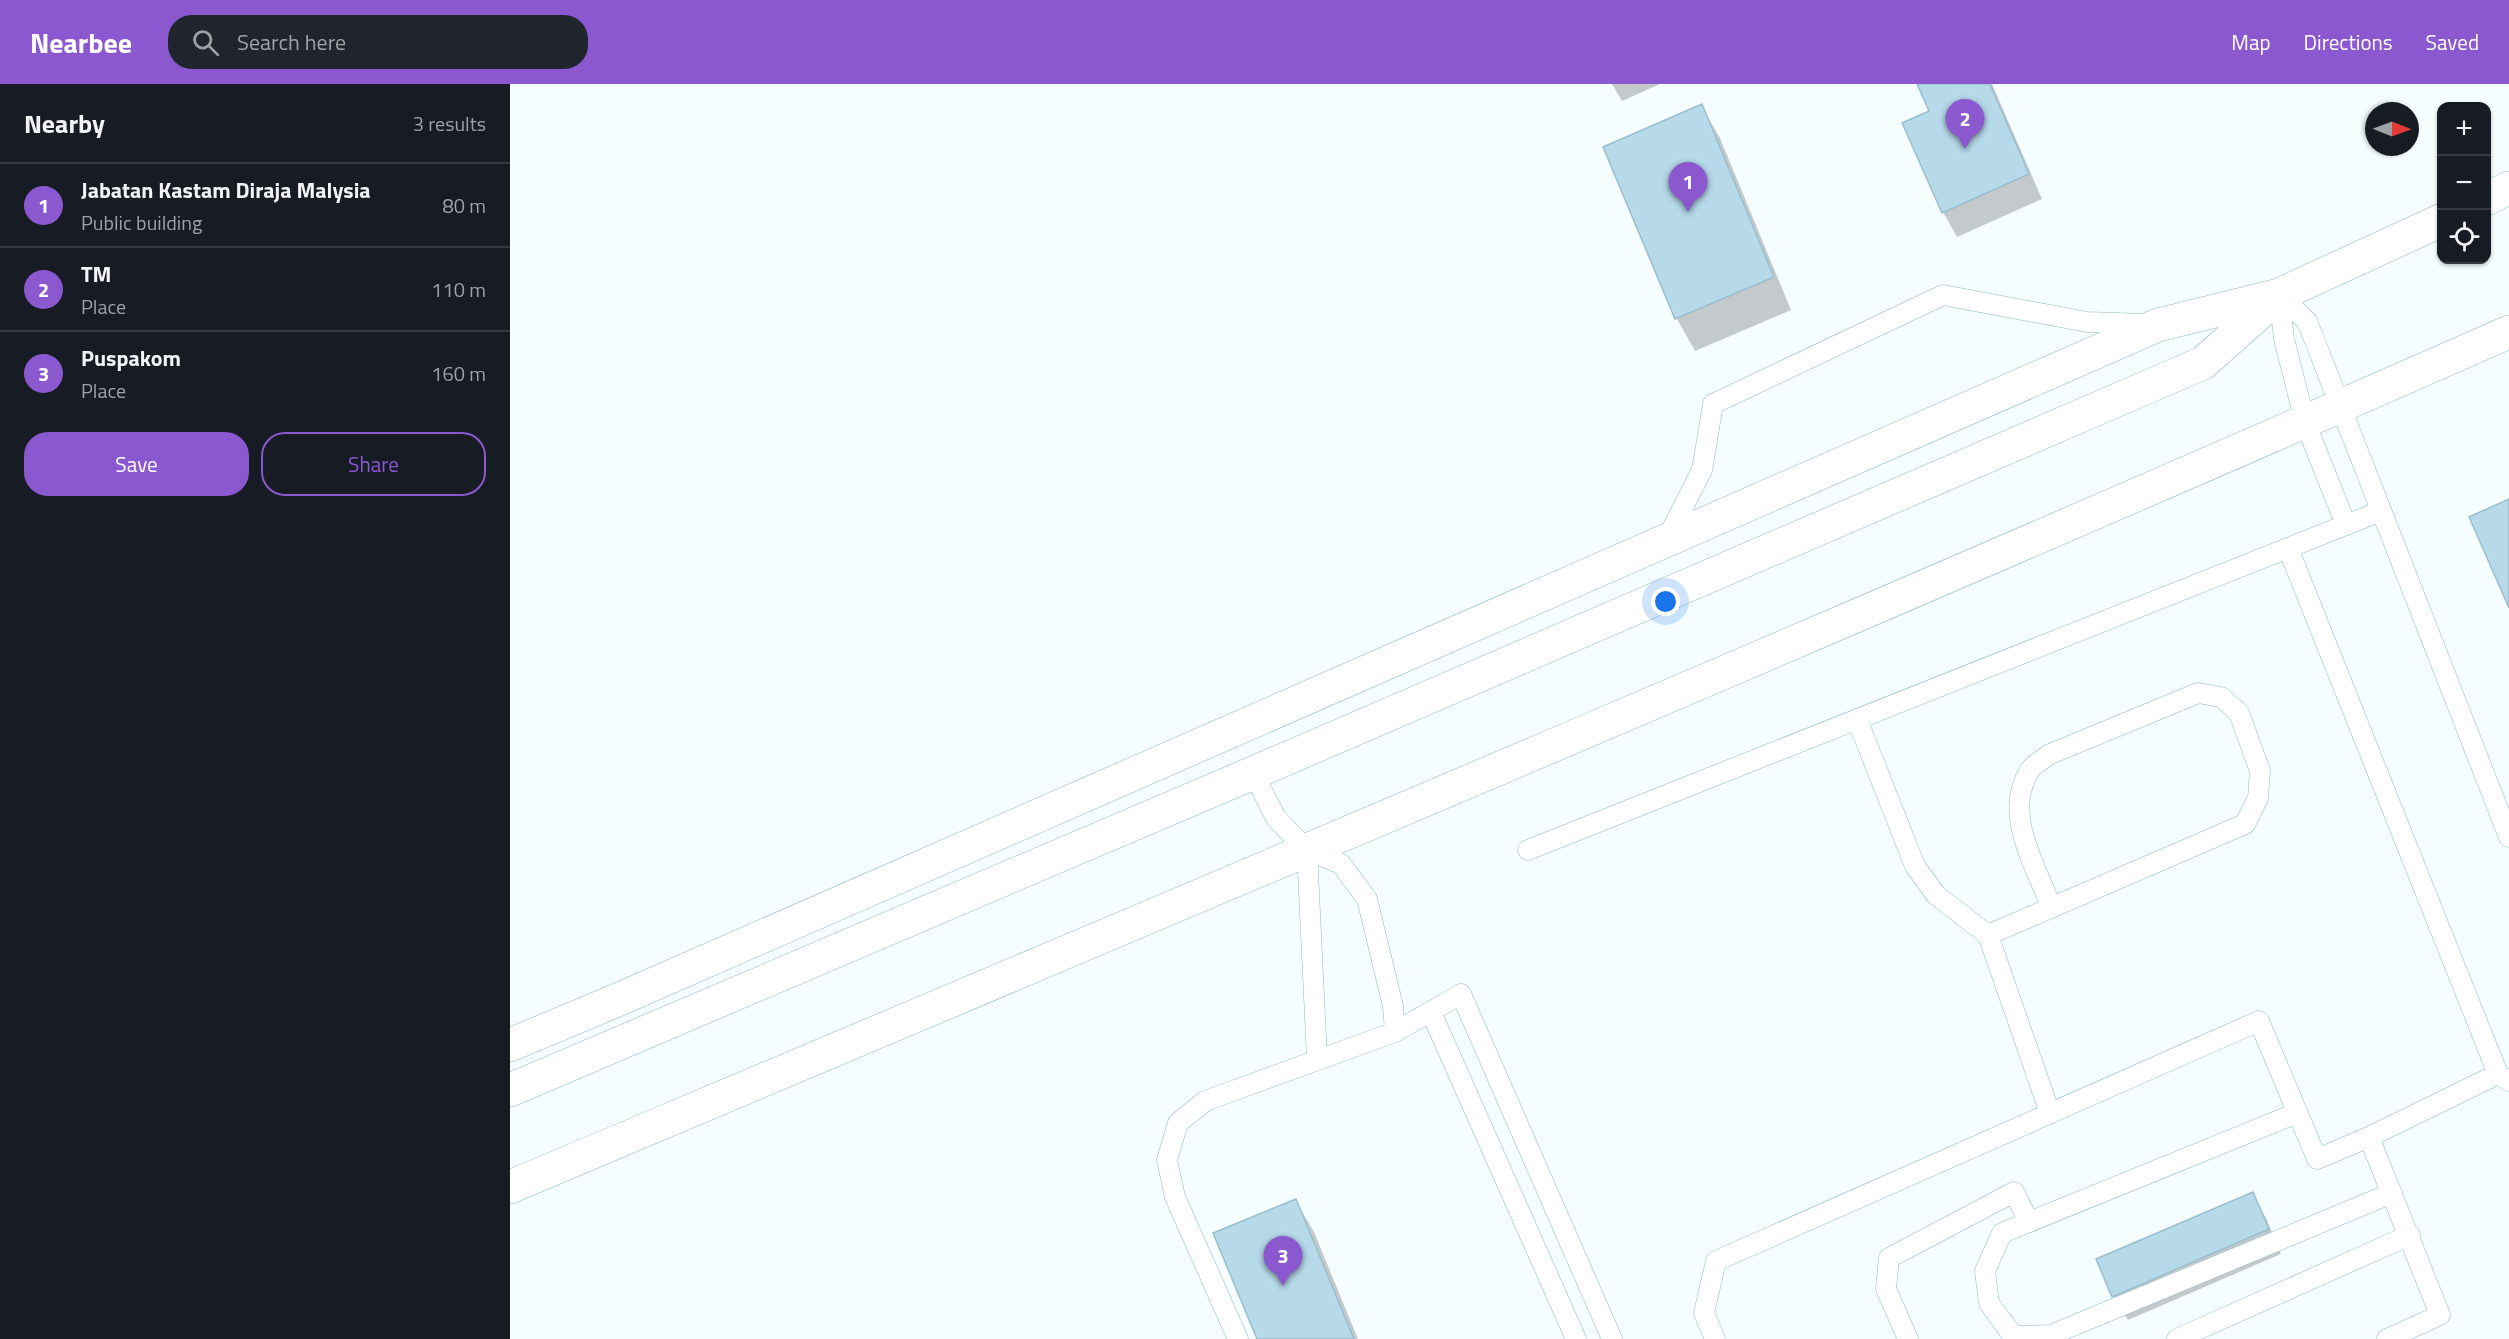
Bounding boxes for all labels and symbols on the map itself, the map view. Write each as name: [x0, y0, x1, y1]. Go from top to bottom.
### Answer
pin: 2: [1946, 100, 1984, 149]
north arrow: [2365, 102, 2419, 156]
pin: 1: [1668, 162, 1708, 212]
your location: [1651, 587, 1680, 616]
pin: 3: [1264, 1236, 1302, 1286]

